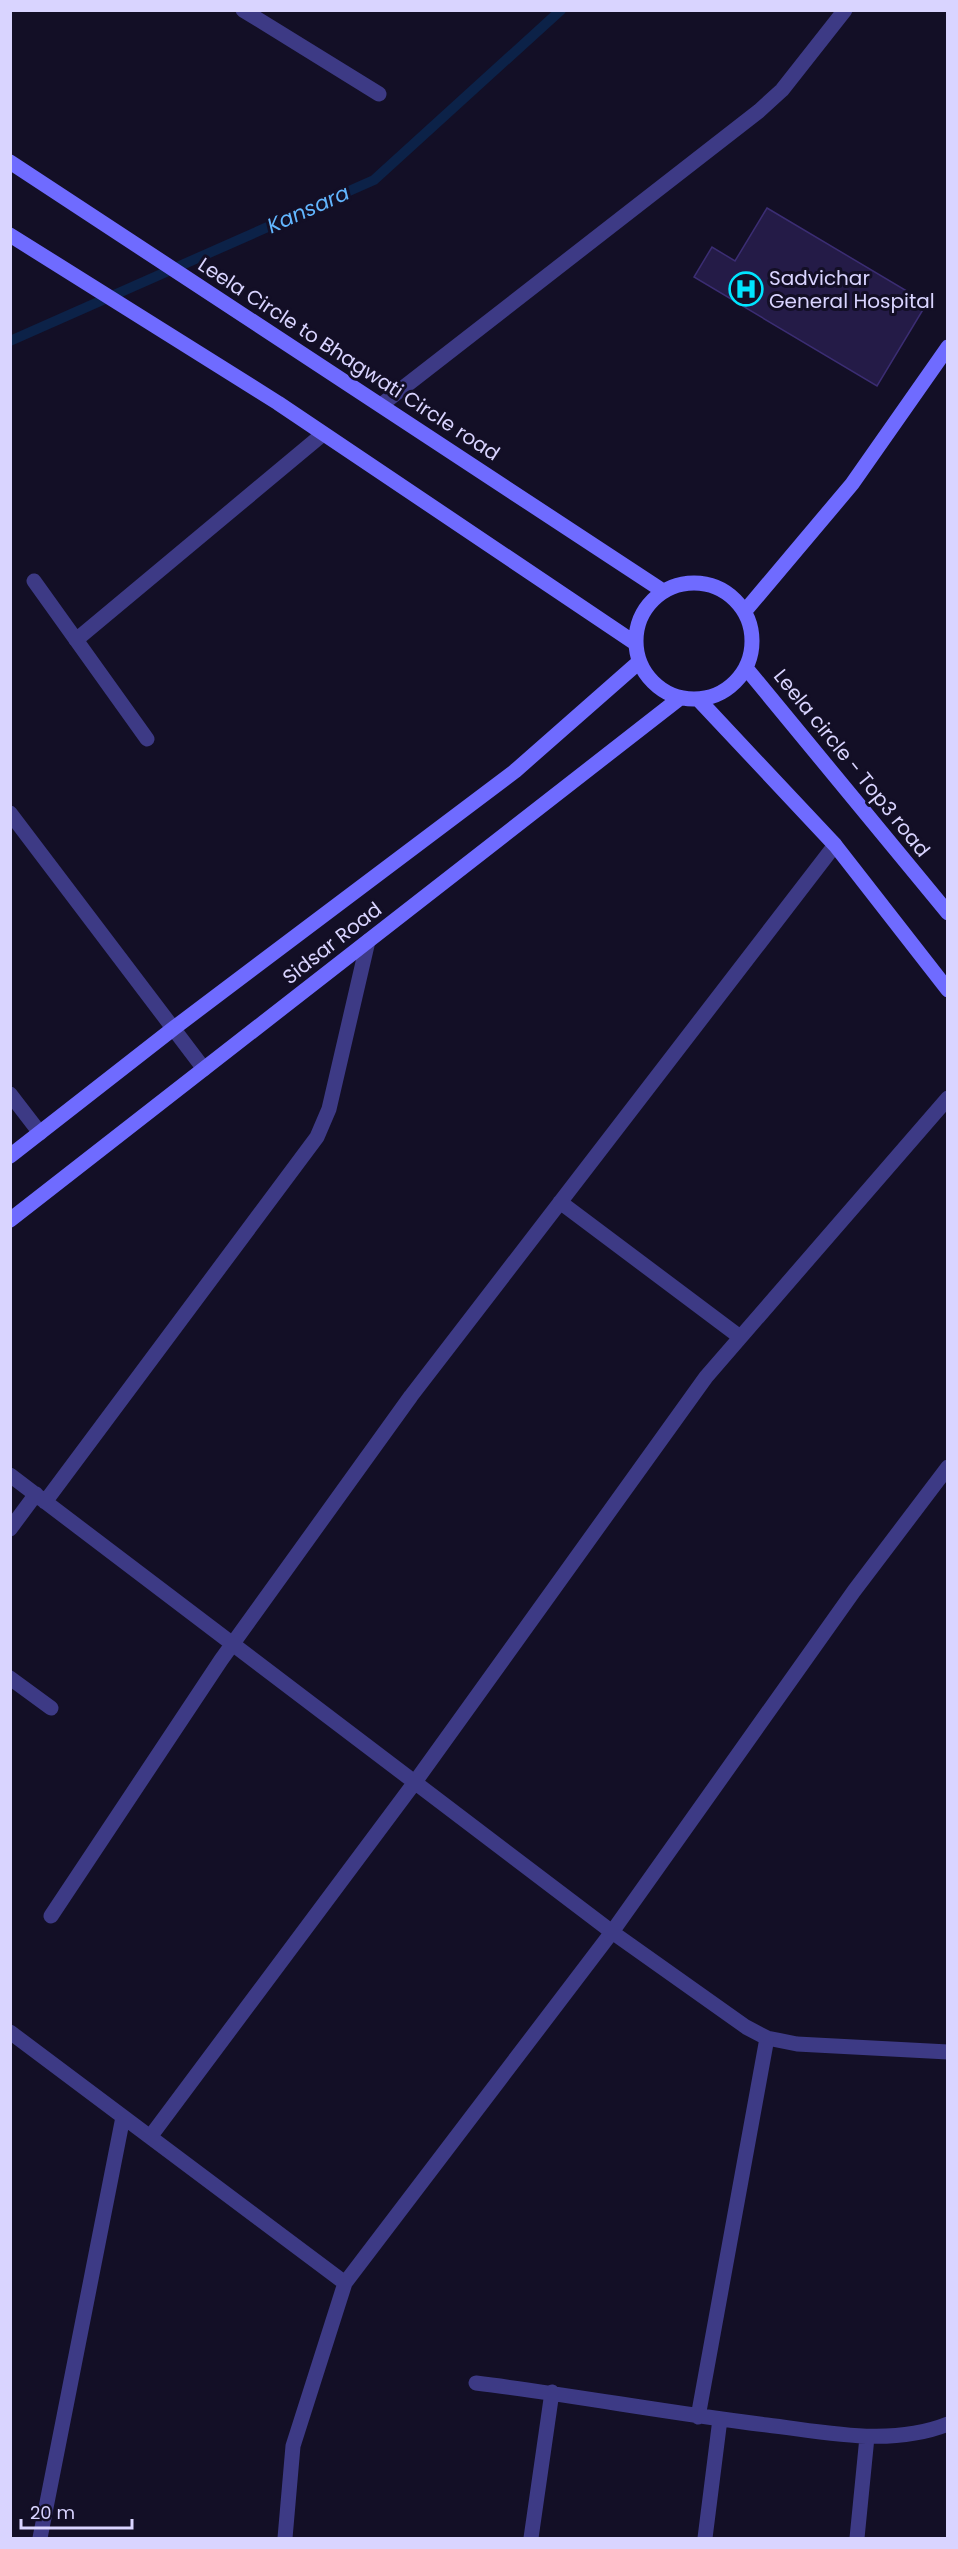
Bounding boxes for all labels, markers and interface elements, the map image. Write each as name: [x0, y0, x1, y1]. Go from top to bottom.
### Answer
water label: Kansara: [262, 178, 354, 240]
street label: Leela Circle to Bhagwati Circle road: [193, 251, 505, 467]
place label: Sadvichar General Hospital: [769, 264, 935, 315]
hospital icon: Sadvichar General Hospital: [728, 271, 764, 307]
street label: Leela circle - Top3 road: [767, 663, 937, 863]
street label: Sidsar Road: [277, 895, 387, 991]
scale bar: [21, 2492, 132, 2530]
text: 20 m: [30, 2500, 75, 2525]

